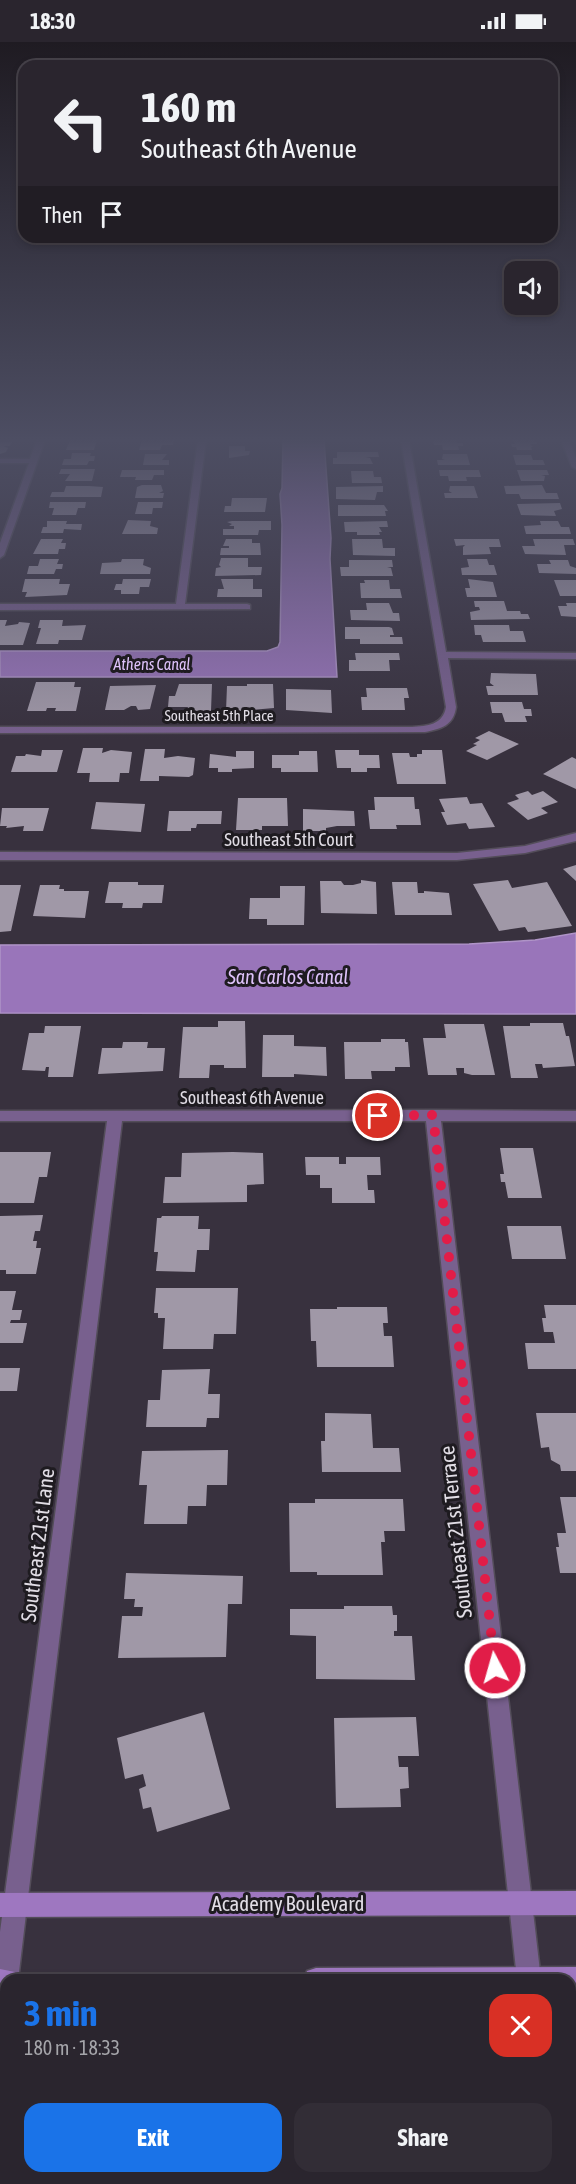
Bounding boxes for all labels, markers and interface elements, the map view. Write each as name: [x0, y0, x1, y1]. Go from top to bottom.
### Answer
text: 18:30: [30, 8, 75, 34]
text: 160 m: [141, 83, 236, 131]
icon: left: [42, 84, 120, 162]
text: Southeast 6th Avenue: [141, 133, 357, 164]
icon: arrive: [95, 198, 128, 231]
text: Then: [42, 202, 83, 228]
map controls: [504, 261, 558, 315]
button: sound: [504, 261, 558, 315]
water label: Athens Canal: [112, 655, 191, 673]
street label: Southeast 5th Place: [164, 707, 274, 724]
street label: Southeast 5th Court: [224, 829, 354, 850]
water label: San Carlos Canal: [226, 965, 349, 988]
street label: Southeast 6th Avenue: [180, 1087, 324, 1108]
pin: [352, 1090, 403, 1141]
icon: arrive: [361, 1099, 394, 1132]
street label: Southeast 21st Terrace: [434, 1445, 476, 1619]
street label: Southeast 21st Lane: [16, 1467, 58, 1623]
position arrow: [463, 1636, 527, 1700]
street label: Academy Boulevard: [212, 1891, 364, 1915]
text: 3 min: [24, 1992, 98, 2034]
button: close: [489, 1994, 552, 2057]
text: 180 m · 18:33: [24, 2036, 120, 2059]
button: Exit: [24, 2103, 282, 2172]
button: Share: [294, 2103, 552, 2172]

